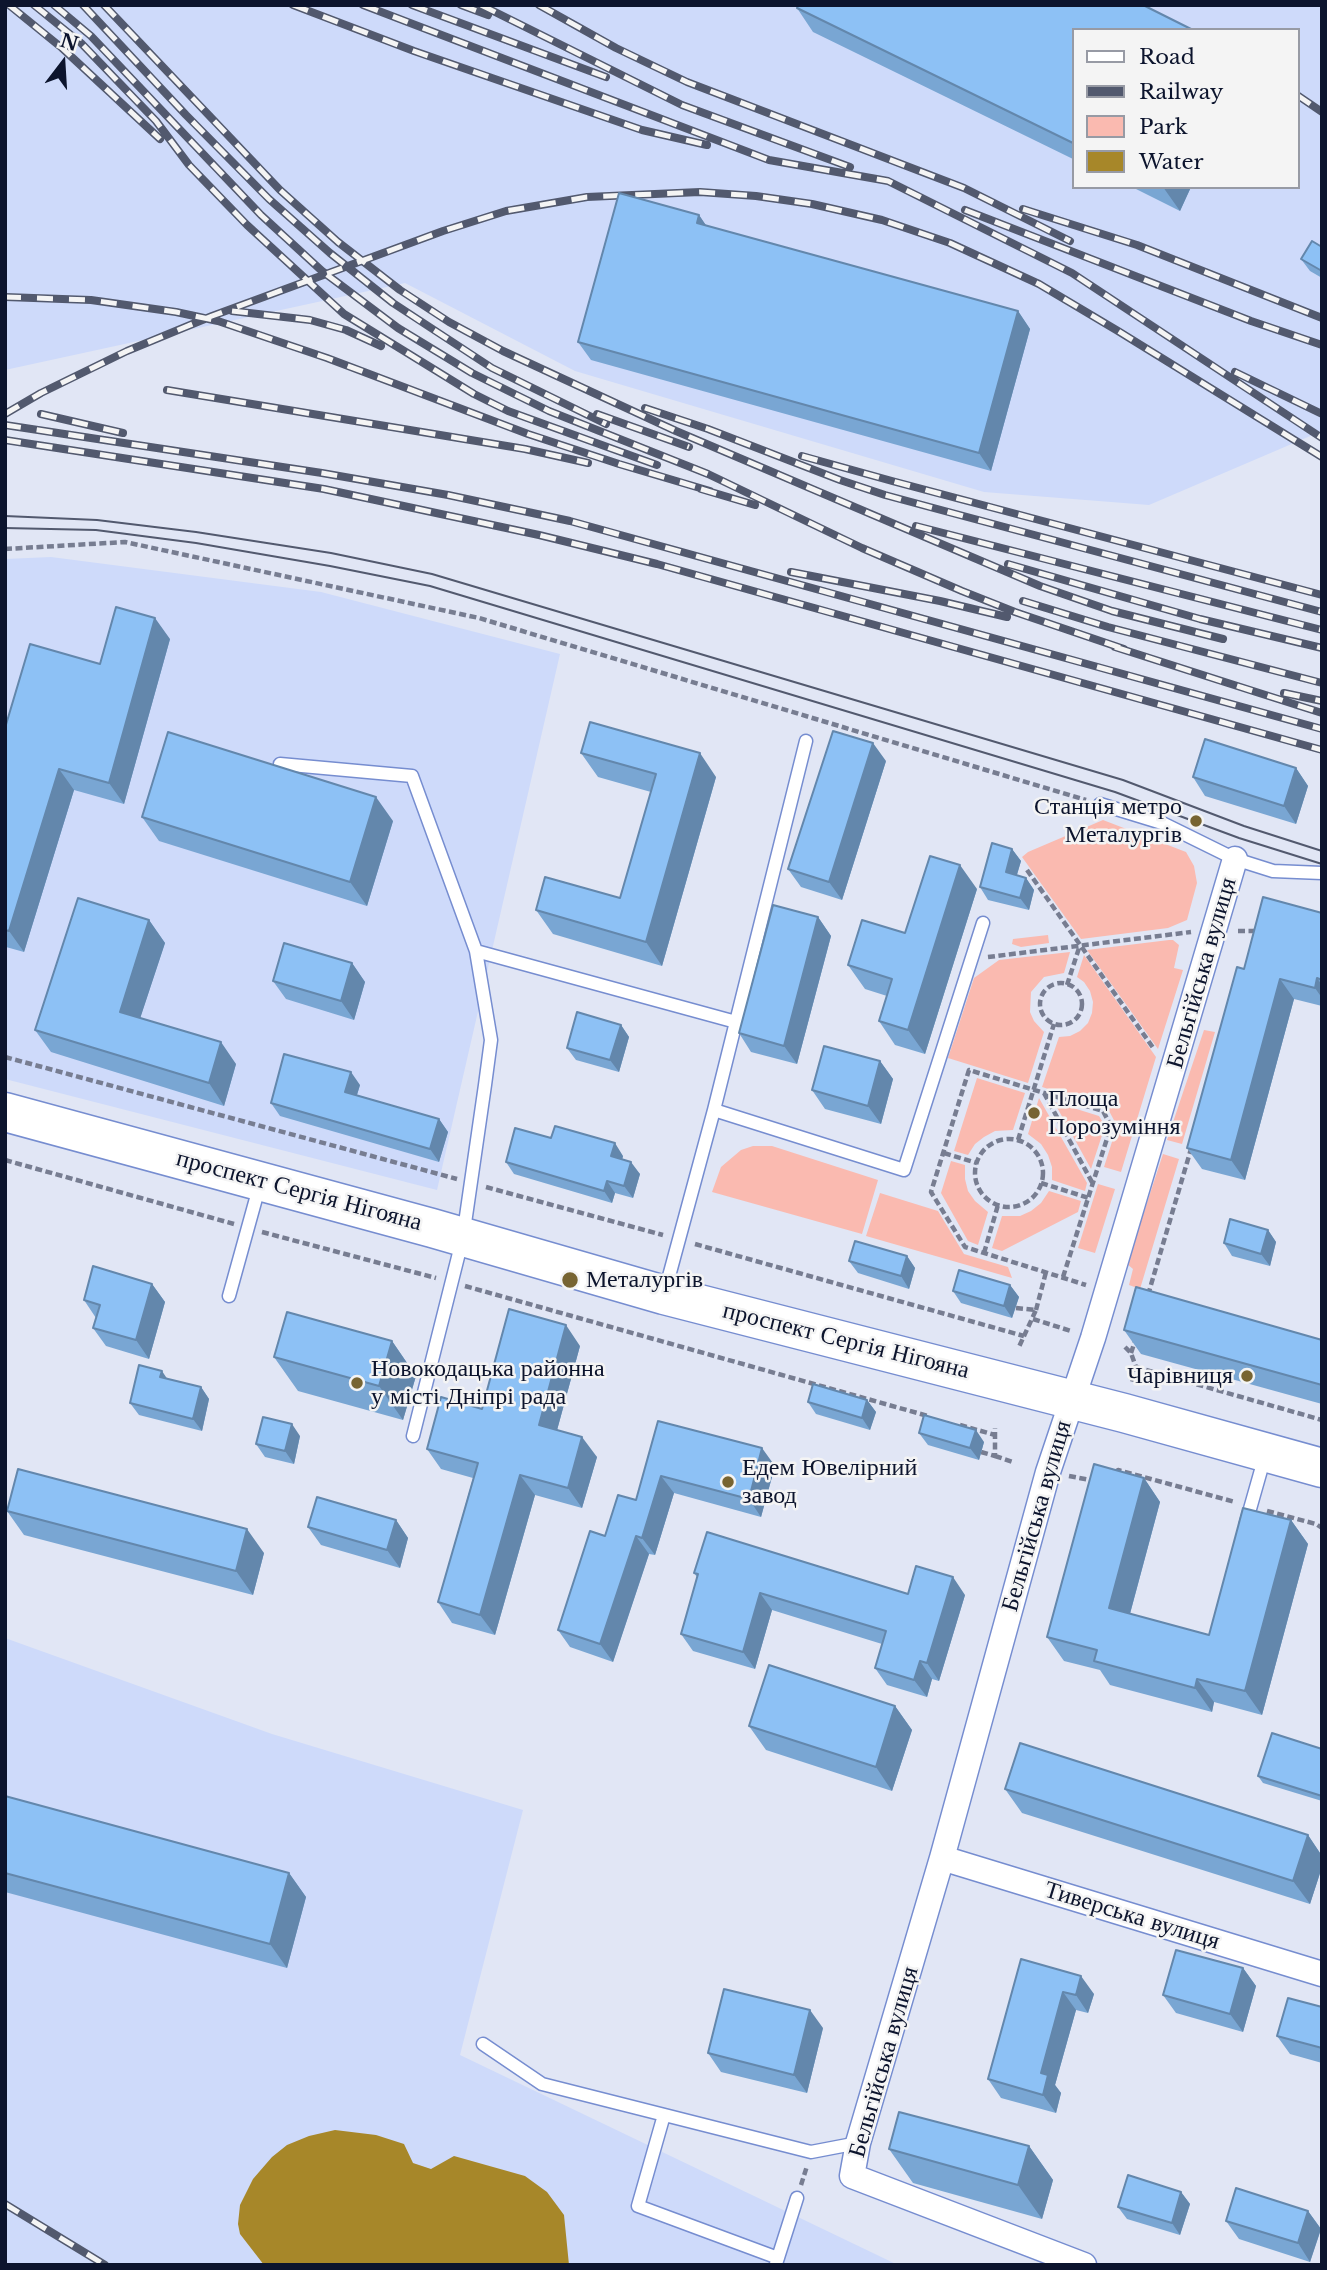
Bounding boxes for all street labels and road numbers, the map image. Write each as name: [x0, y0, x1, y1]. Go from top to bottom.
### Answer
street label: Бельгійська вулиця: [1161, 874, 1243, 1072]
street label: проспект Сергія Нігояна: [173, 1144, 425, 1238]
street label: проспект Сергія Нігояна: [720, 1296, 972, 1386]
street label: Бельгійська вулиця: [996, 1417, 1078, 1615]
street label: Тиверська вулиця: [1041, 1876, 1223, 1956]
street label: Бельгійська вулиця: [843, 1963, 925, 2161]

